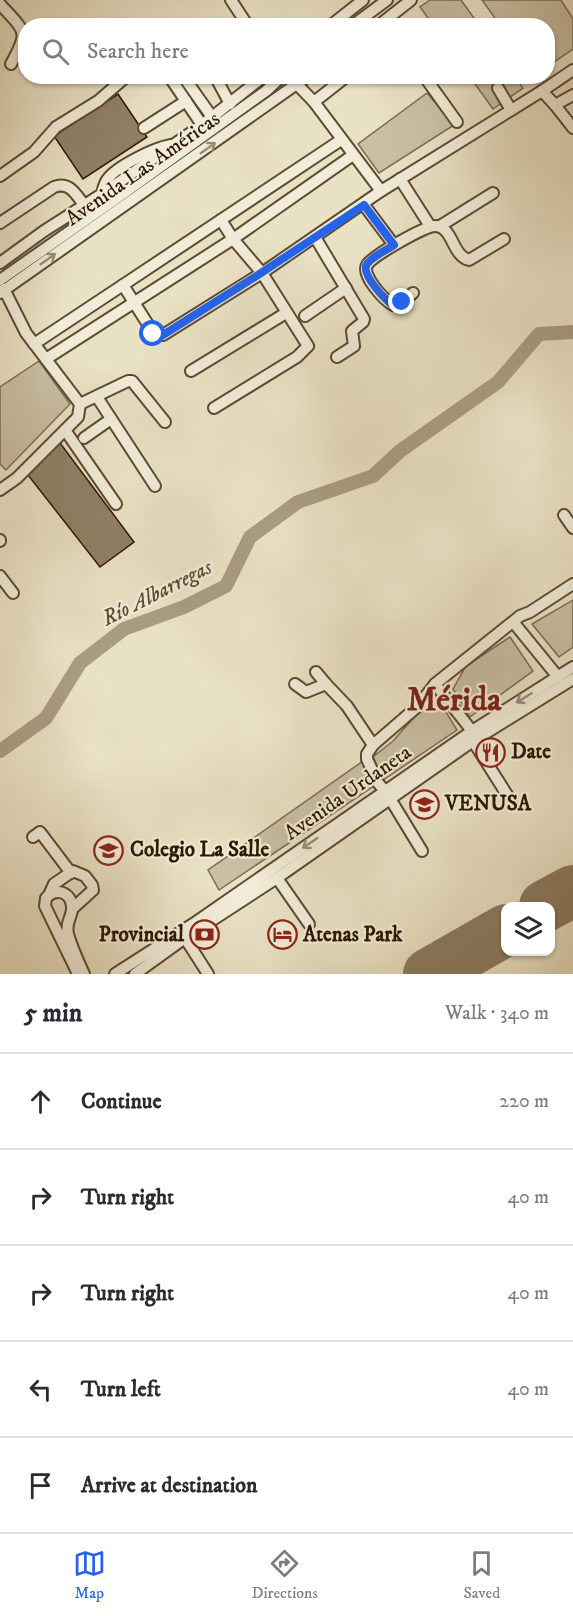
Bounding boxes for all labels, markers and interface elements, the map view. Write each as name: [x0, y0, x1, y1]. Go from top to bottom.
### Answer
search box: [18, 18, 555, 84]
icon: search: [39, 35, 72, 68]
text: Search here: [87, 38, 189, 65]
street label: Avenida Las Américas: [61, 106, 225, 232]
one-way arrow: [200, 142, 216, 154]
one-way arrow: [39, 253, 56, 265]
route end: [388, 288, 414, 314]
route start: [139, 320, 165, 346]
water label: Río Albarregas: [96, 553, 218, 633]
district label: Mérida: [407, 680, 502, 721]
one-way arrow: [516, 693, 533, 705]
restaurant icon: Date: [474, 736, 506, 768]
place label: Date: [511, 739, 551, 765]
street label: Avenida Urdaneta: [279, 740, 417, 846]
school or university icon: VENUSA: [408, 788, 440, 820]
place label: VENUSA: [444, 791, 532, 817]
school or university icon: Colegio La Salle: [93, 834, 125, 866]
place label: Colegio La Salle: [130, 837, 269, 863]
one-way arrow: [302, 837, 319, 849]
map controls: [501, 902, 555, 956]
button: layers: [501, 902, 555, 956]
bank icon: Provincial: [189, 919, 221, 951]
hotel icon: Atenas Park: [266, 919, 298, 951]
place label: Provincial: [99, 922, 185, 948]
place label: Atenas Park: [302, 922, 403, 948]
text: 5 min: [24, 997, 82, 1030]
text: Walk · 340 m: [445, 1001, 549, 1026]
icon: ahead: [24, 1085, 57, 1118]
text: Continue: [81, 1088, 162, 1115]
text: 220 m: [499, 1089, 549, 1114]
icon: right: [24, 1181, 57, 1214]
text: Turn right: [81, 1184, 174, 1211]
text: 40 m: [507, 1185, 549, 1210]
icon: right: [24, 1277, 57, 1310]
text: Turn right: [81, 1280, 174, 1307]
text: 40 m: [507, 1281, 549, 1306]
icon: left: [24, 1373, 57, 1406]
text: Turn left: [81, 1376, 161, 1403]
text: 40 m: [507, 1377, 549, 1402]
icon: arrive: [24, 1469, 57, 1502]
text: Arrive at destination: [81, 1472, 258, 1499]
tab: Map: [73, 1547, 106, 1603]
tab: Directions: [251, 1547, 318, 1603]
tab: Saved: [463, 1547, 500, 1603]

